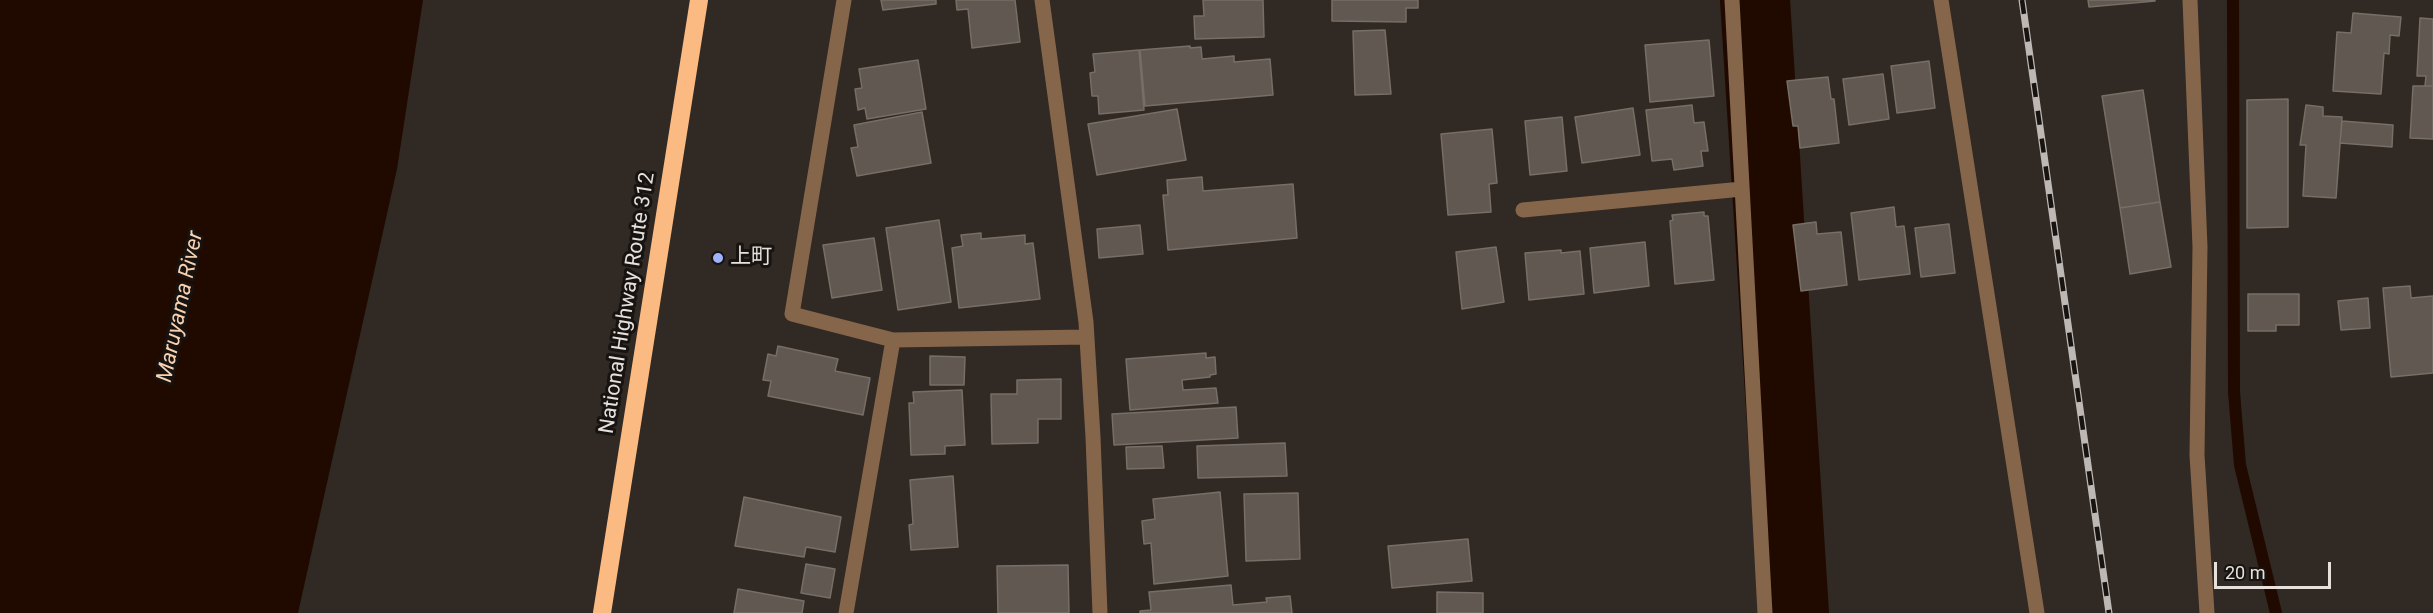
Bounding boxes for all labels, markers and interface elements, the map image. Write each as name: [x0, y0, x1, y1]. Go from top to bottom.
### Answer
street label: National Highway Route 312: [595, 170, 661, 436]
water label: Maruyama River: [152, 229, 210, 385]
place label: 上町: [730, 245, 772, 271]
marker: 上町: [711, 251, 725, 265]
scale bar: [2217, 550, 2334, 588]
text: 20 m: [2225, 562, 2265, 583]

